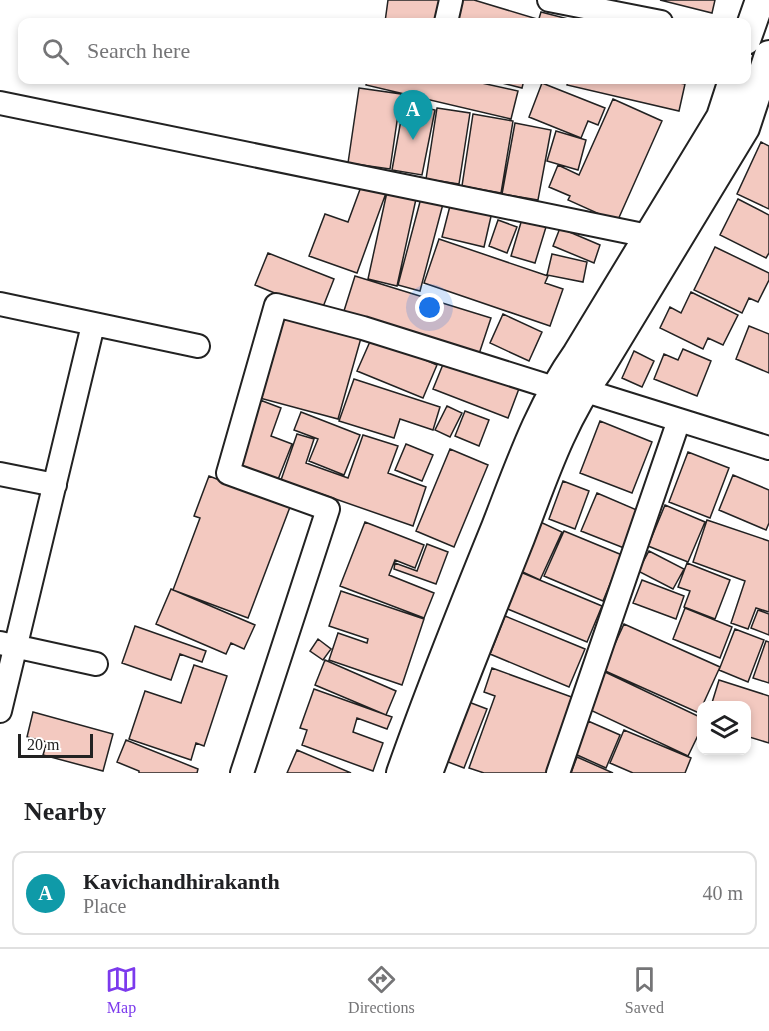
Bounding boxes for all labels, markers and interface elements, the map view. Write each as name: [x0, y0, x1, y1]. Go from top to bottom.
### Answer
search box: [18, 18, 751, 84]
icon: search: [39, 35, 72, 68]
text: Search here: [87, 38, 190, 63]
pin: A: [394, 90, 432, 140]
your location: [415, 293, 444, 322]
map controls: [697, 701, 751, 755]
button: layers: [697, 701, 751, 755]
scale bar: [18, 731, 93, 758]
text: 20 m: [27, 736, 59, 753]
text: Nearby: [24, 797, 106, 826]
text: Kavichandhirakanth: [83, 869, 280, 894]
text: A: [38, 882, 53, 904]
text: 40 m: [702, 882, 743, 904]
text: Place: [83, 895, 126, 917]
tab: Map: [105, 963, 138, 1017]
tab: Directions: [348, 963, 415, 1017]
tab: Saved: [625, 963, 664, 1017]

